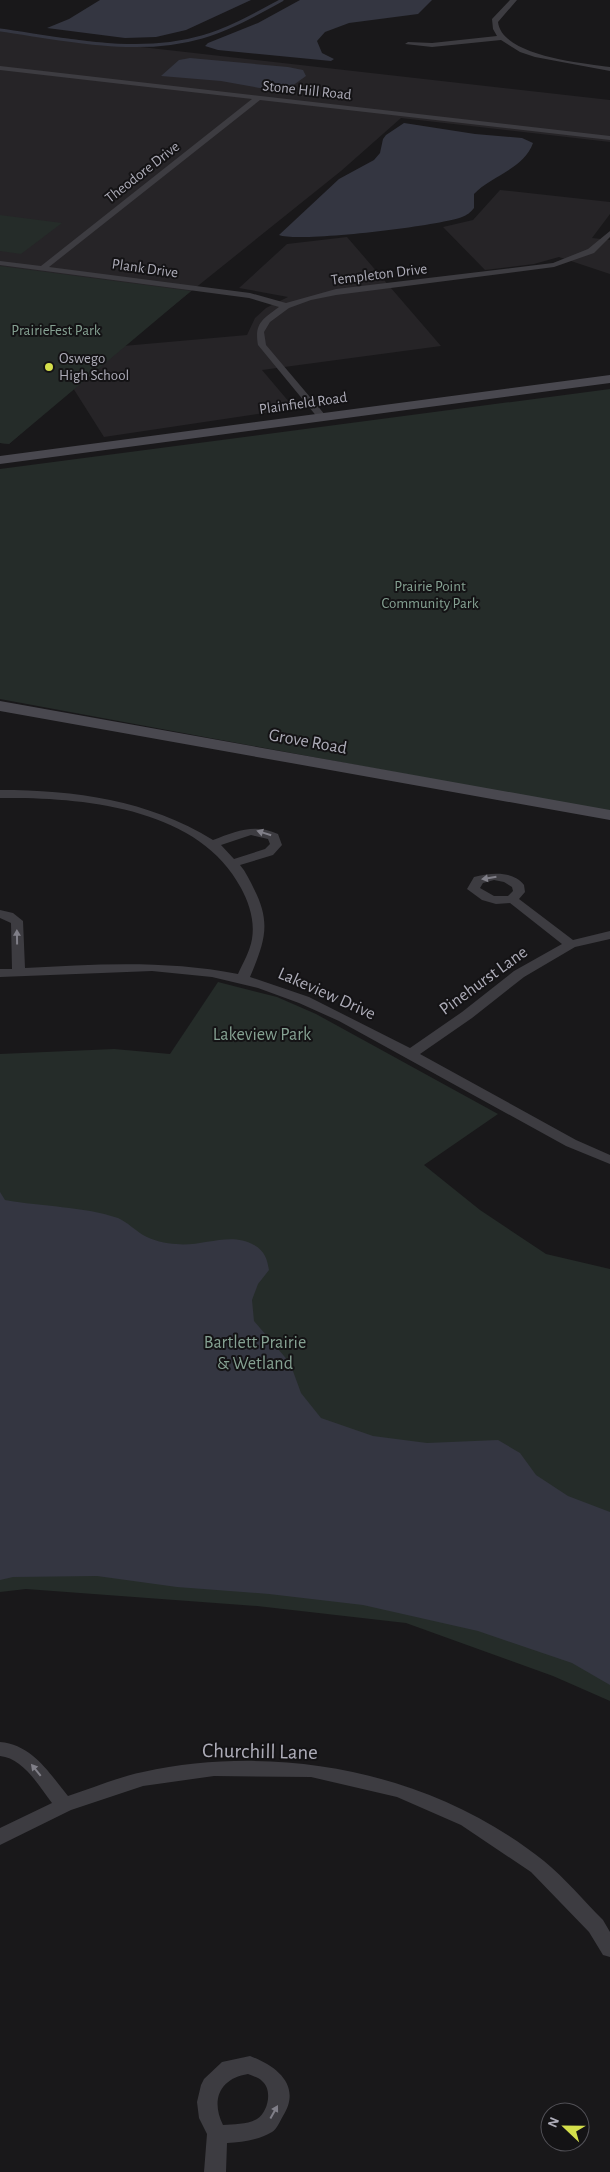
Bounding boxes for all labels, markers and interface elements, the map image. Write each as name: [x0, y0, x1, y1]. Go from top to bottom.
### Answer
street label: Stone Hill Road: [262, 78, 353, 103]
street label: Theodore Drive: [102, 139, 182, 206]
street label: Plank Drive: [111, 256, 179, 281]
street label: Templeton Drive: [330, 261, 428, 288]
park label: PrairieFest Park: [11, 323, 101, 338]
place label: Oswego High School: [59, 351, 129, 383]
marker: Oswego High School: [43, 361, 55, 373]
street label: Plainfield Road: [258, 390, 348, 417]
park label: Prairie Point Community Park: [382, 579, 479, 611]
street label: Grove Road: [267, 726, 348, 758]
one-way arrow: [256, 829, 271, 837]
one-way arrow: [481, 874, 497, 882]
one-way arrow: [13, 929, 21, 945]
street label: Pinehurst Lane: [436, 943, 531, 1019]
street label: Lakeview Drive: [275, 964, 378, 1023]
park label: Lakeview Park: [213, 1026, 312, 1044]
park label: Bartlett Prairie & Wetland: [204, 1334, 306, 1373]
street label: Churchill Lane: [202, 1740, 318, 1763]
one-way arrow: [30, 1764, 41, 1777]
north arrow: [540, 2102, 590, 2152]
one-way arrow: [270, 2104, 278, 2119]
text: N: [546, 2115, 562, 2130]

